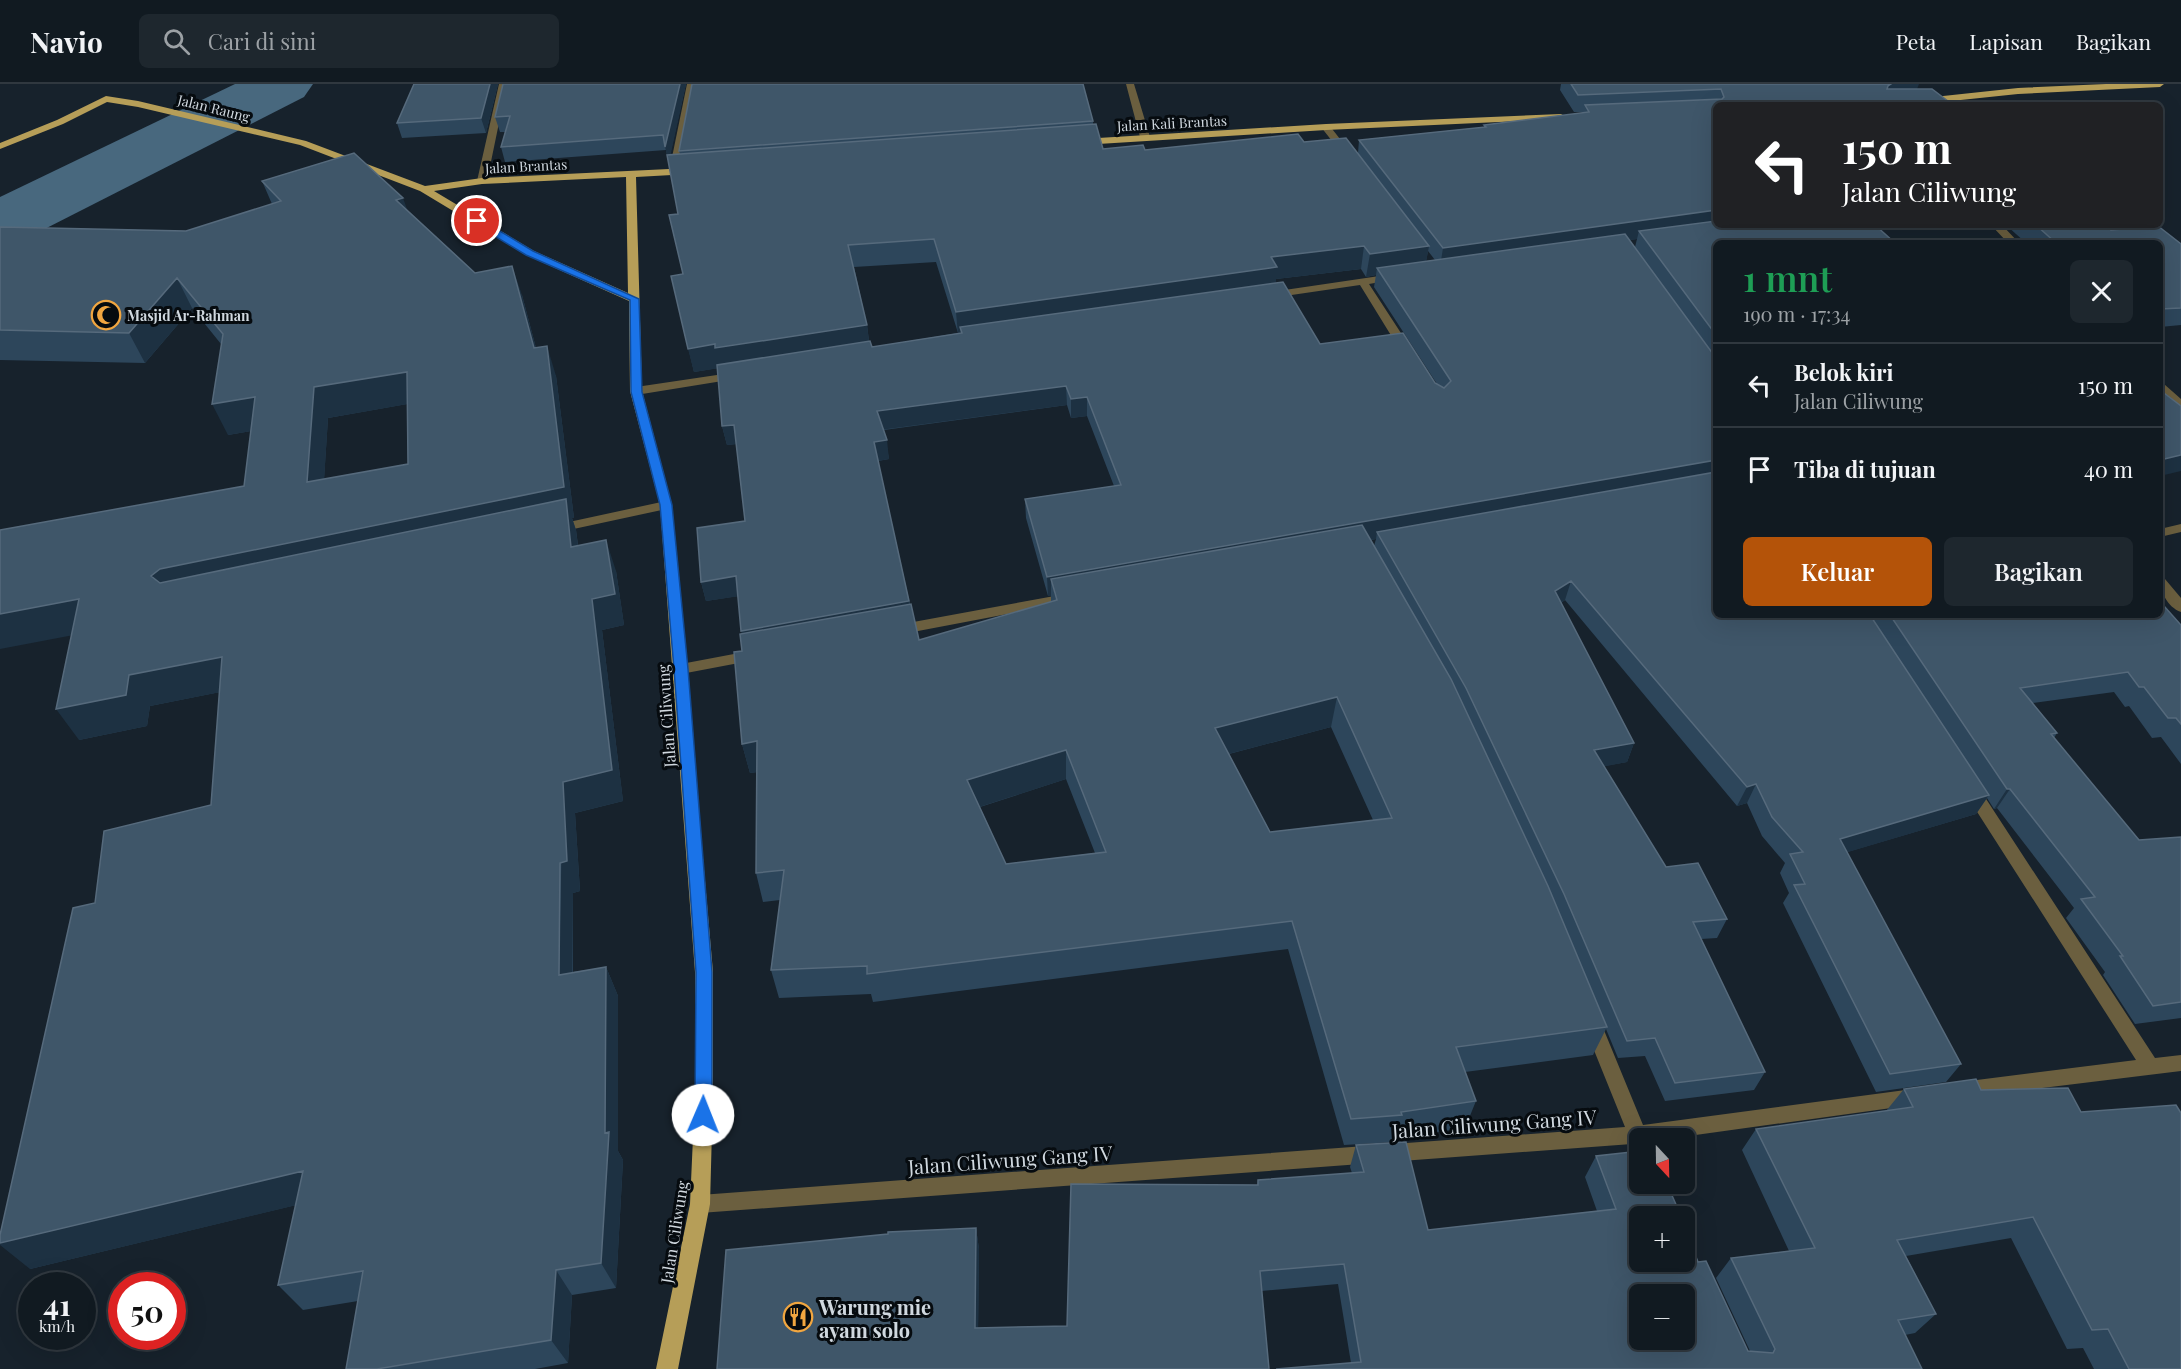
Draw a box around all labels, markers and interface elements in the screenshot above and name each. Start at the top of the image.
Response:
search box [139,14,559,68]
text: Navio [30,23,103,60]
icon: search [160,25,193,58]
text: Cari di sini [208,26,316,56]
text: Peta [1896,27,1936,55]
text: Lapisan [1969,27,2043,55]
text: Bagikan [2076,27,2151,55]
street label: Jalan Raung [175,90,253,126]
street label: Jalan Kali Brantas [1115,111,1228,135]
text: 150 m [1842,119,1952,175]
icon: left [1743,126,1821,204]
street label: Jalan Brantas [483,154,568,178]
text: Jalan Ciliwung [1842,173,2016,209]
pin [451,195,502,246]
icon: arrive [460,204,493,237]
text: 1 mnt [1743,253,1832,301]
button: close [2070,260,2133,323]
mosque icon: Masjid Ar-Rahman [90,299,122,331]
text: 190 m · 17:34 [1743,300,1850,327]
place label: Masjid Ar-Rahman [127,306,250,325]
text: Belok kiri [1794,357,1893,387]
icon: left [1743,369,1776,402]
text: 150 m [2078,370,2133,400]
text: Jalan Ciliwung [1794,387,1923,414]
icon: arrive [1743,453,1776,486]
text: Tiba di tujuan [1794,454,1936,484]
text: 40 m [2084,454,2133,484]
button: Keluar [1743,537,1932,606]
button: Bagikan [1944,537,2133,606]
street label: Jalan Ciliwung [652,663,680,769]
position arrow [671,1083,735,1147]
street label: Jalan Ciliwung Gang IV [1390,1102,1597,1144]
north arrow [1629,1128,1695,1194]
map controls [1629,1128,1695,1350]
street label: Jalan Ciliwung Gang IV [906,1138,1113,1180]
street label: Jalan Ciliwung [655,1179,693,1286]
button: + [1629,1206,1695,1272]
speed limit sign: 50 [108,1272,186,1350]
text: 41 [43,1284,71,1324]
button: − [1629,1284,1695,1350]
place label: Warung mie ayam solo [818,1293,931,1343]
restaurant icon: Warung mie ayam solo [782,1301,814,1333]
text: km/h [39,1316,75,1336]

